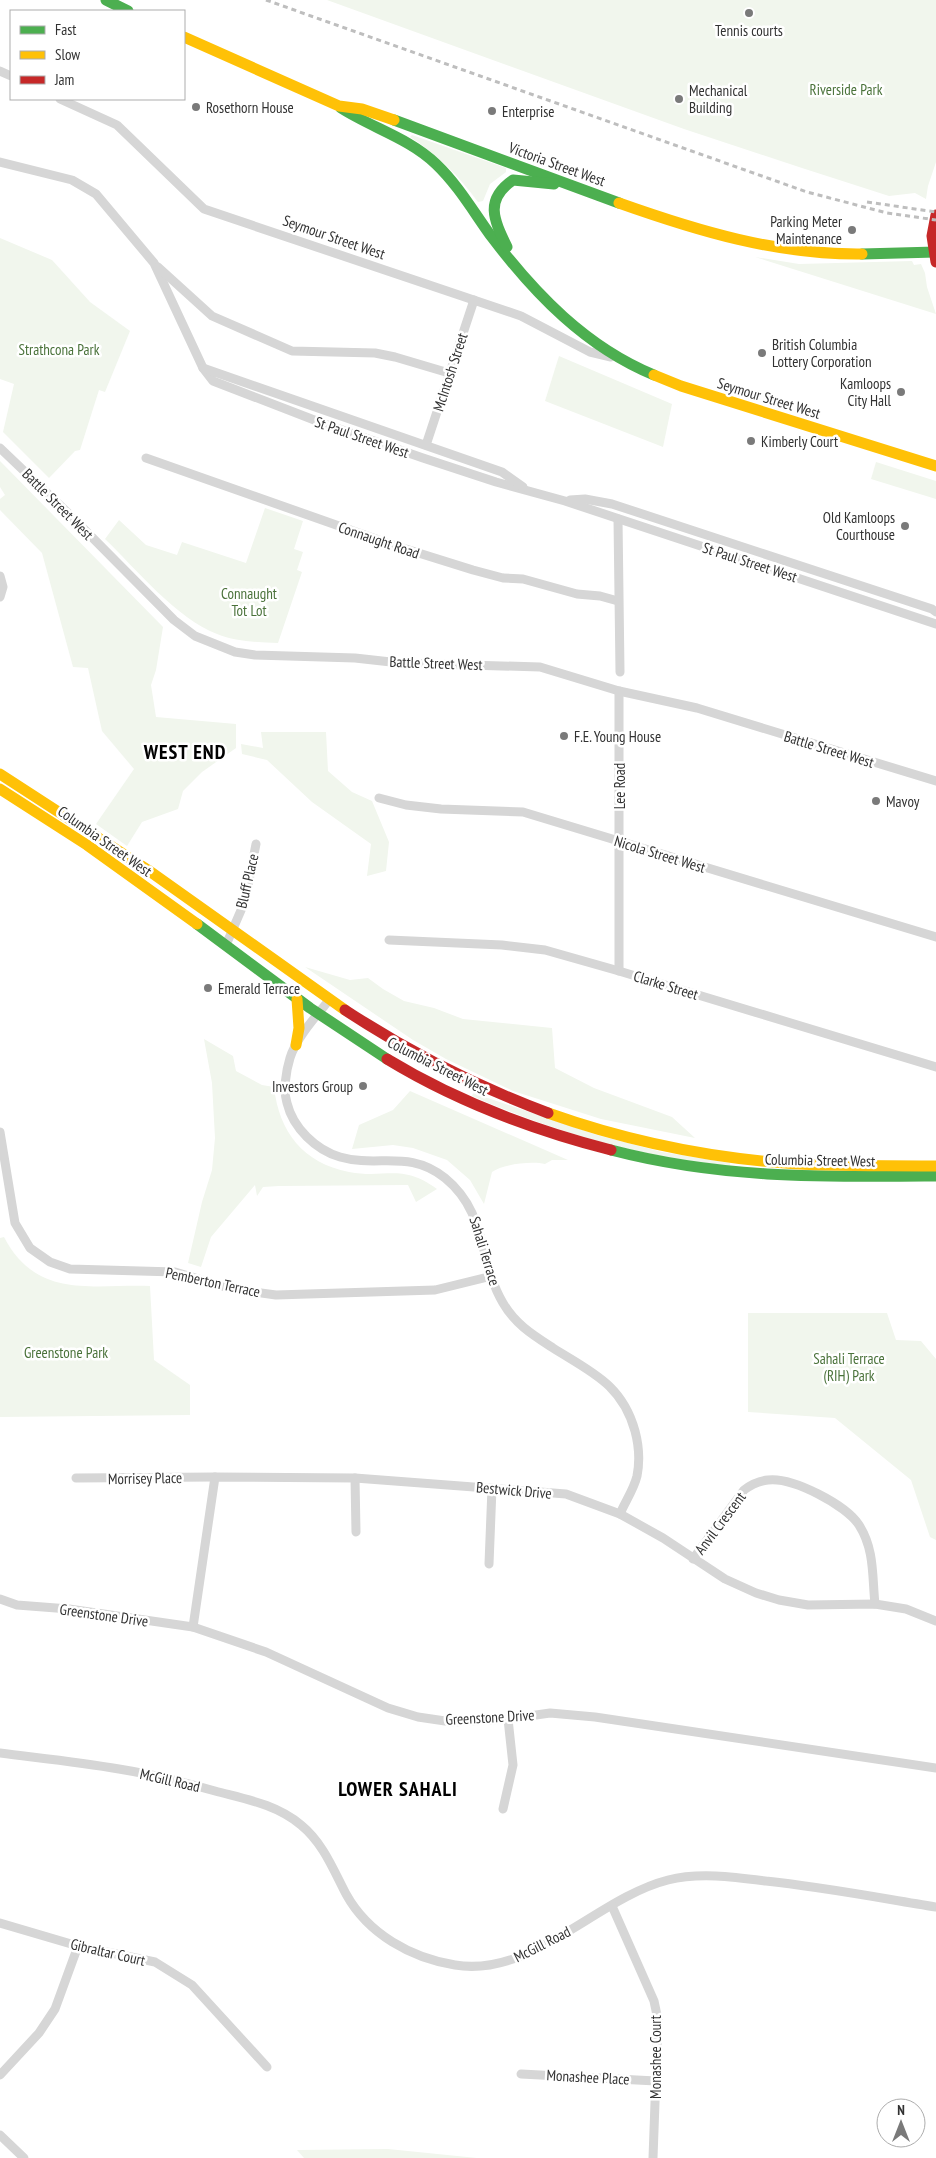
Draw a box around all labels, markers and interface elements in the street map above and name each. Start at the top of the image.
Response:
marker: Tennis courts [743,7,755,19]
legend [10,10,185,100]
text: Fast [55,20,76,39]
place label: Tennis courts [715,21,783,40]
text: Slow [55,45,80,64]
text: Jam [54,70,74,89]
park label: Riverside Park [809,80,883,99]
place label: Mechanical Building [689,81,748,117]
marker: Mechanical Building [673,93,685,105]
place label: Rosethorn House [206,98,294,117]
marker: Rosethorn House [190,101,202,113]
place label: Enterprise [502,102,555,121]
marker: Enterprise [486,105,498,117]
street label: Victoria Street West [505,137,608,190]
street label: Seymour Street West [280,211,388,263]
place label: Parking Meter Maintenance [770,212,843,248]
marker: Parking Meter Maintenance [846,224,858,236]
street label: McIntosh Street [428,330,472,414]
place label: British Columbia Lottery Corporation [772,335,871,371]
park label: Strathcona Park [18,340,100,359]
marker: British Columbia Lottery Corporation [756,347,768,359]
street label: Seymour Street West [715,373,823,423]
place label: Kamloops City Hall [840,374,892,410]
marker: Kamloops City Hall [895,386,907,398]
street label: St Paul Street West [312,412,412,462]
place label: Kimberly Court [761,432,838,451]
marker: Kimberly Court [745,435,757,447]
street label: Battle Street West [18,464,98,544]
place label: Old Kamloops Courthouse [823,508,895,544]
street label: Connaught Road [336,517,422,563]
marker: Old Kamloops Courthouse [899,520,911,532]
street label: St Paul Street West [700,538,800,586]
park label: Connaught Tot Lot [221,584,277,620]
street label: Battle Street West [389,652,483,674]
street label: Battle Street West [782,726,876,772]
place label: F.E. Young House [574,727,661,746]
marker: F.E. Young House [558,730,570,742]
district label: WEST END [143,739,226,765]
street label: Lee Road [610,763,629,809]
place label: Mavoy [886,792,920,811]
marker: Mavoy [870,795,882,807]
street label: Columbia Street West [54,802,156,880]
street label: Nicola Street West [612,831,708,877]
street label: Bluff Place [231,852,263,910]
street label: Clarke Street [631,966,701,1004]
place label: Emerald Terrace [218,979,300,998]
marker: Emerald Terrace [202,982,214,994]
street label: Columbia Street West [384,1032,492,1100]
place label: Investors Group [272,1077,353,1096]
marker: Investors Group [357,1080,369,1092]
street label: Columbia Street West [765,1150,875,1170]
street label: Sahali Terrace [465,1214,505,1288]
street label: Pemberton Terrace [164,1263,262,1301]
park label: Greenstone Park [24,1343,108,1362]
park label: Sahali Terrace (RIH) Park [813,1349,885,1385]
street label: Morrisey Place [108,1468,182,1488]
street label: Bestwick Drive [475,1477,553,1503]
street label: Anvil Crescent [690,1488,750,1558]
street label: Greenstone Drive [59,1599,149,1631]
street label: Greenstone Drive [445,1705,535,1729]
street label: McGill Road [138,1764,202,1796]
district label: LOWER SAHALI [338,1776,458,1802]
street label: McGill Road [510,1922,574,1966]
street label: Gibraltar Court [69,1934,147,1970]
street label: Monashee Court [646,2015,665,2099]
street label: Monashee Place [546,2065,630,2089]
north arrow [876,2098,926,2148]
text: N [897,2101,905,2119]

